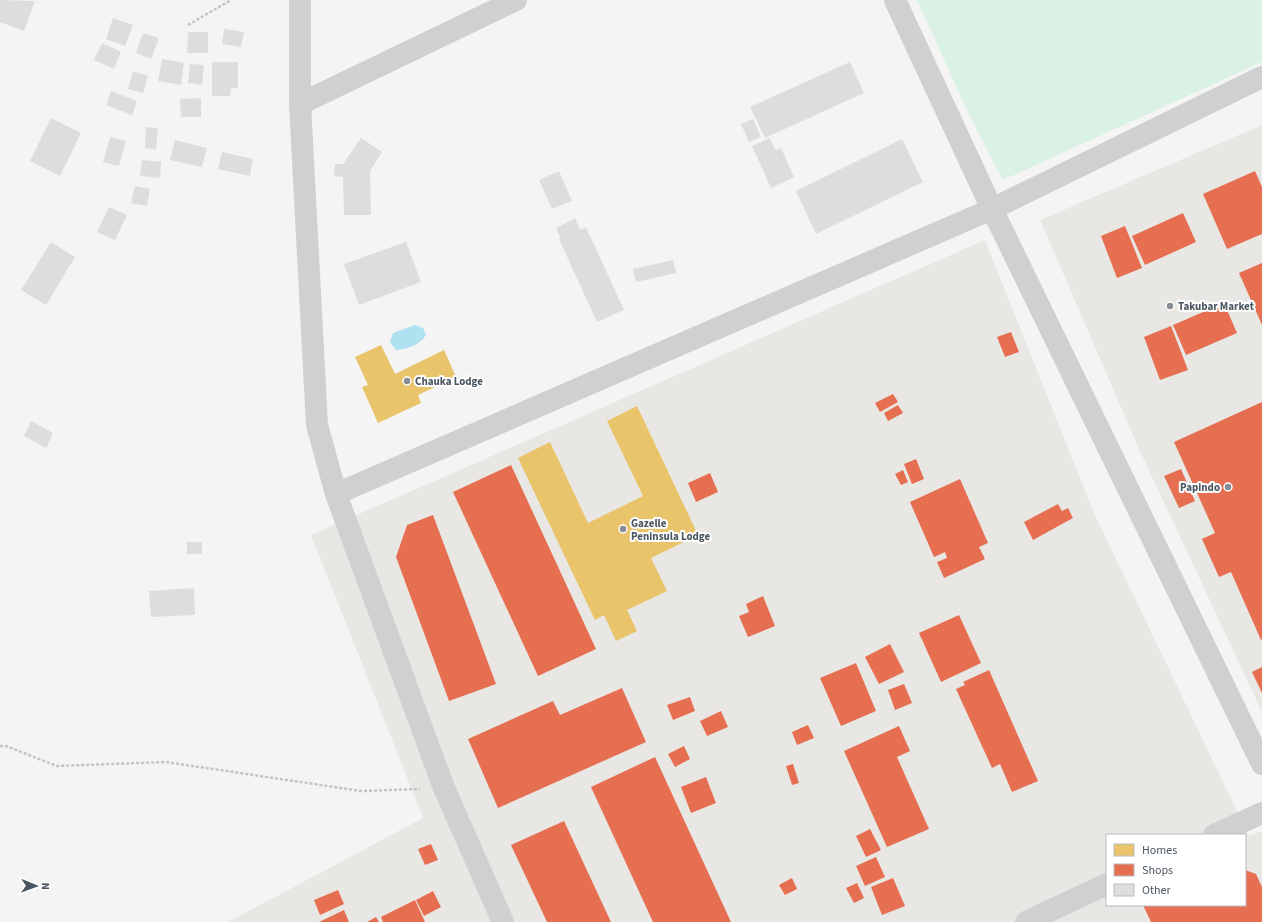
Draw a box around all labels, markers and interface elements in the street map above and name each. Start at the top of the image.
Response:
place label: Takubar Market [1178,299,1255,314]
marker: Takubar Market [1165,301,1175,311]
place label: Chauka Lodge [415,374,483,389]
marker: Chauka Lodge [402,376,412,386]
place label: Papindo [1180,480,1220,495]
marker: Papindo [1223,482,1233,492]
place label: Gazelle Peninsula Lodge [631,516,711,544]
marker: Gazelle Peninsula Lodge [618,524,628,534]
legend [1106,834,1246,906]
text: Homes [1142,842,1177,859]
text: Shops [1142,862,1173,879]
north arrow [16,866,56,906]
text: N [38,882,53,890]
text: Other [1142,882,1172,899]

